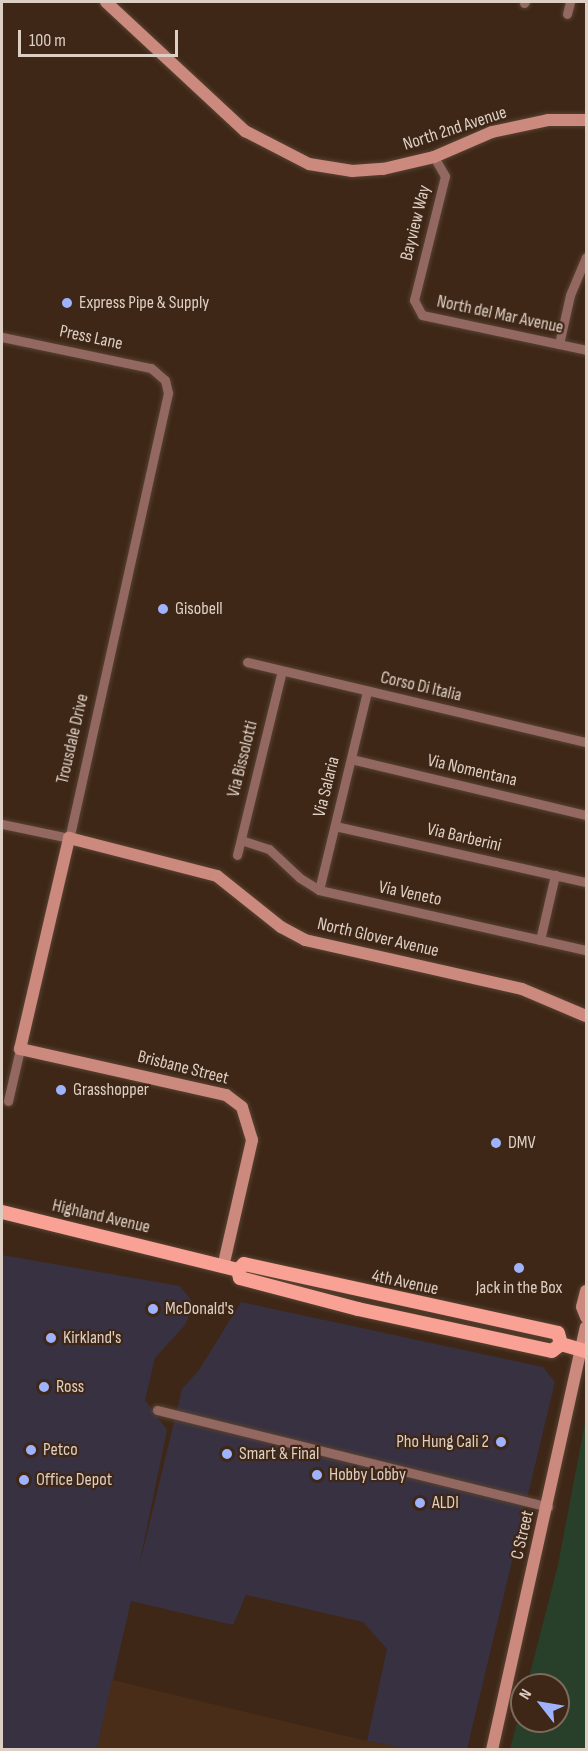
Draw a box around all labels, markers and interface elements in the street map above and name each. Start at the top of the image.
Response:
scale bar [21,18,182,56]
text: 100 m [29,30,66,51]
street label: North 2nd Avenue [401,102,509,156]
street label: Bayview Way [396,183,436,263]
street label: North del Mar Avenue [435,291,565,339]
place label: Express Pipe & Supply [79,292,209,314]
marker: Express Pipe & Supply [60,296,74,310]
street label: Press Lane [58,321,124,355]
place label: Gisobell [175,598,223,620]
marker: Gisobell [156,602,170,616]
street label: Corso Di Italia [378,667,464,707]
street label: Trousdale Drive [52,692,94,786]
street label: Via Bissolotti [223,719,263,799]
street label: Via Nomentana [425,750,519,792]
street label: Via Salaria [309,755,345,819]
street label: Via Barberini [425,819,503,857]
street label: Via Veneto [377,877,443,911]
street label: North Glover Avenue [315,914,441,962]
street label: Brisbane Street [135,1046,231,1090]
place label: Grasshopper [73,1079,149,1101]
marker: Grasshopper [54,1083,68,1097]
place label: DMV [508,1132,536,1154]
marker: DMV [489,1136,503,1150]
street label: Highland Avenue [50,1195,152,1239]
marker: Jack in the Box [512,1261,526,1275]
street label: 4th Avenue [370,1265,440,1301]
place label: Jack in the Box [476,1277,562,1299]
place label: McDonald's [165,1298,234,1320]
marker: McDonald's [146,1302,160,1316]
place label: Kirkland's [63,1327,121,1349]
marker: Kirkland's [44,1331,58,1345]
place label: Ross [56,1376,84,1398]
marker: Ross [37,1380,51,1394]
place label: Pho Hung Cali 2 [396,1431,489,1453]
marker: Pho Hung Cali 2 [494,1435,508,1449]
place label: Petco [43,1439,78,1461]
marker: Petco [24,1443,38,1457]
place label: Smart & Final [239,1443,319,1465]
marker: Smart & Final [220,1447,234,1461]
place label: Hobby Lobby [329,1464,406,1486]
marker: Hobby Lobby [310,1468,324,1482]
place label: Office Depot [36,1469,112,1491]
marker: Office Depot [17,1473,31,1487]
place label: ALDI [432,1492,459,1514]
marker: ALDI [413,1496,427,1510]
street label: C Street [507,1508,539,1562]
north arrow [510,1673,570,1733]
text: N [516,1686,536,1703]

